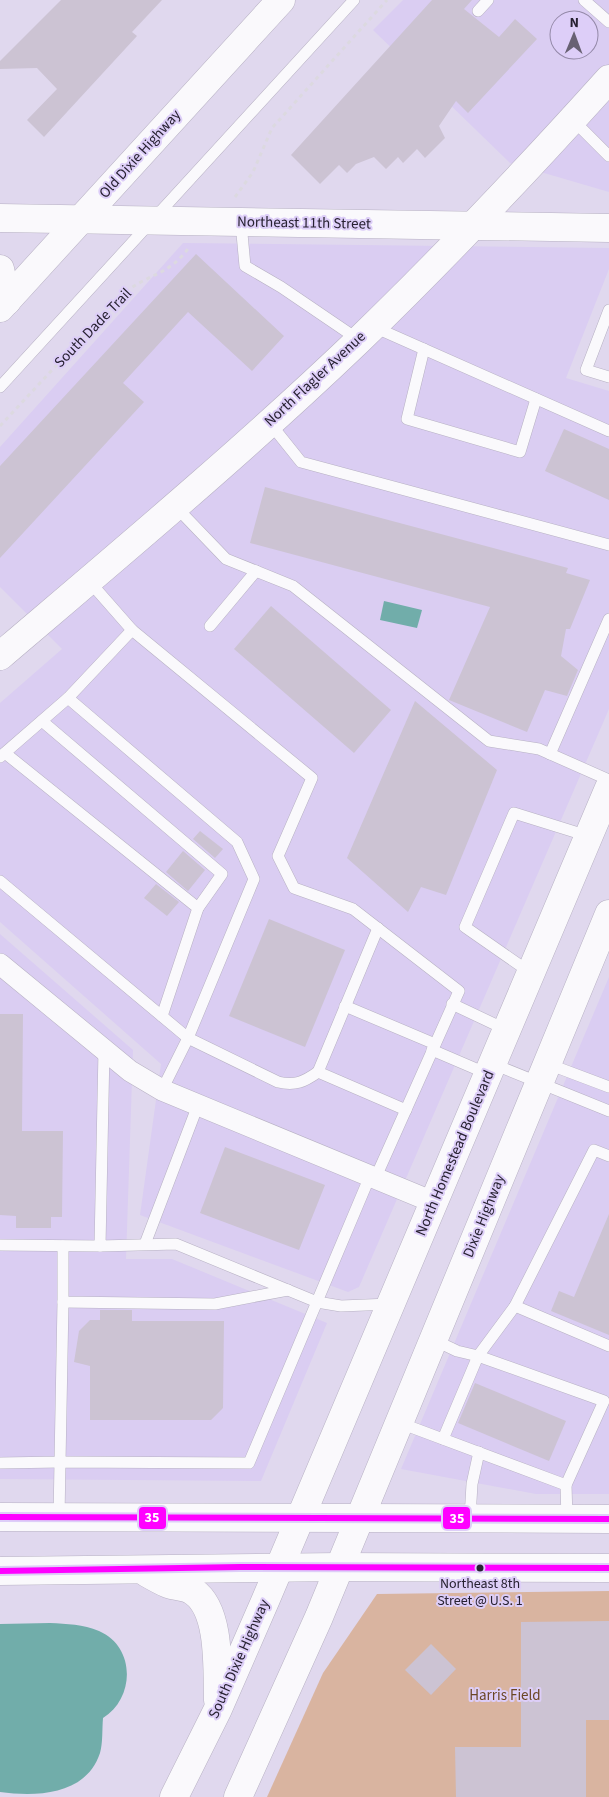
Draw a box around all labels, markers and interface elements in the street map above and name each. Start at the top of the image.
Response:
north arrow [549,10,599,60]
text: N [569,13,579,33]
street label: Old Dixie Highway [94,105,186,203]
street label: Northeast 11th Street [237,211,371,235]
street label: South Dade Trail [50,283,137,372]
street label: North Flagler Avenue [260,327,370,431]
street label: North Homestead Boulevard [411,1067,499,1239]
street label: Dixie Highway [458,1171,510,1261]
line badge: 35 [138,1506,167,1530]
line badge: 35 [442,1506,471,1530]
text: 35 [145,1508,159,1528]
text: 35 [450,1509,464,1529]
marker: Northeast 8th Street @ U.S. 1 [475,1563,485,1573]
place label: Northeast 8th Street @ U.S. 1 [437,1574,523,1611]
street label: South Dixie Highway [203,1596,275,1722]
park label: Harris Field [469,1685,541,1706]

